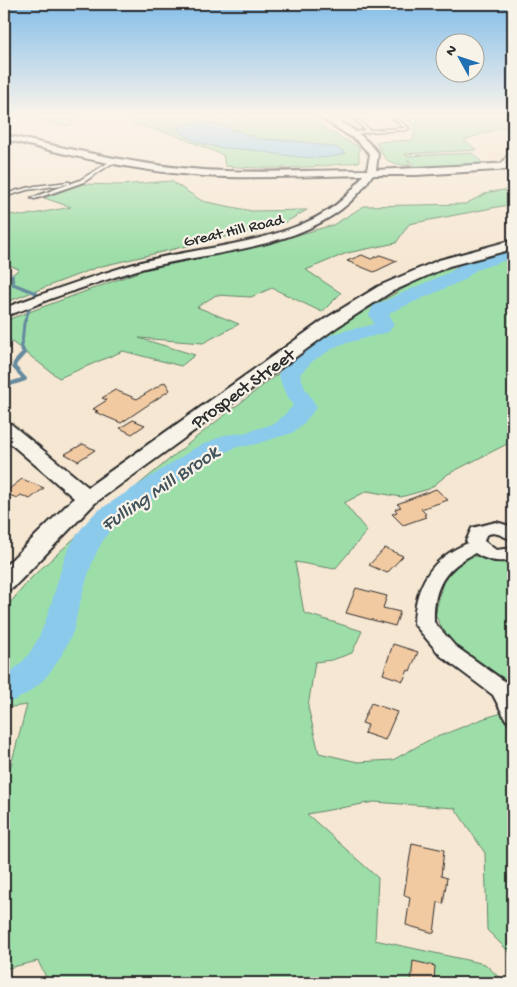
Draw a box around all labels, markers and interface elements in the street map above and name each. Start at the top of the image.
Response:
north arrow [434,32,484,82]
text: N [443,42,461,60]
street label: Great Hill Road [182,211,287,253]
street label: Prospect Street [187,343,302,436]
water label: Fulling Mill Brook [98,441,226,538]

